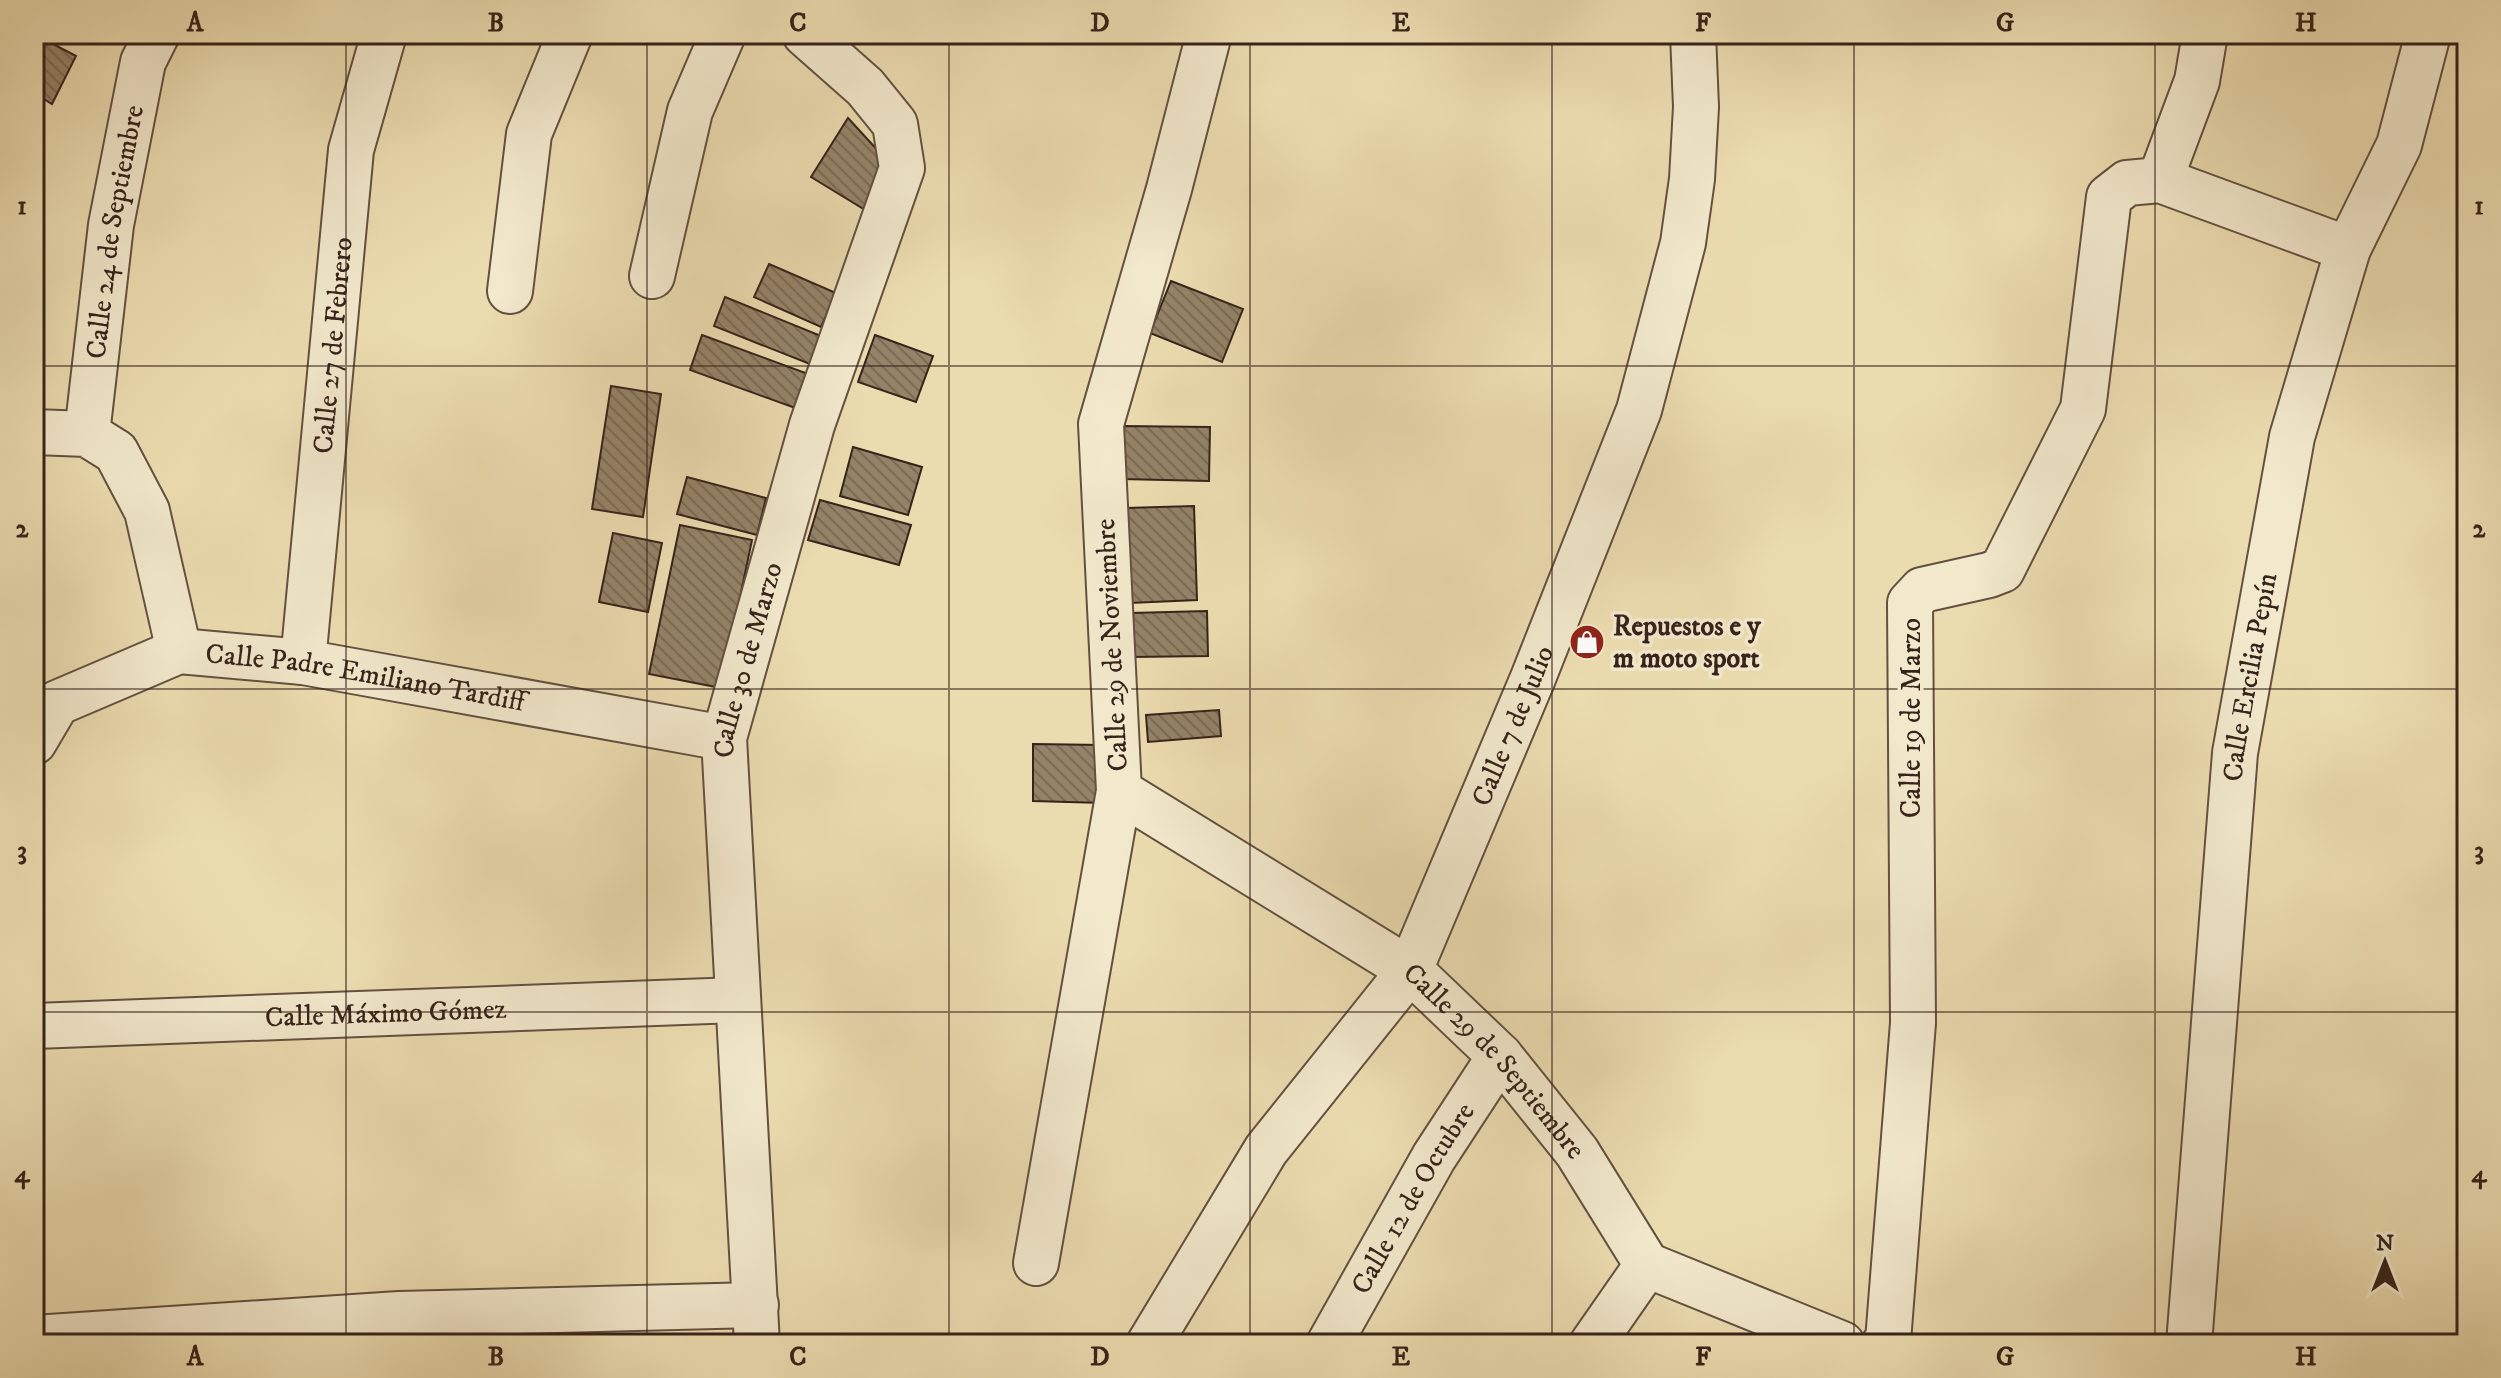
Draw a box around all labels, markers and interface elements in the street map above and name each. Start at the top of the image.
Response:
text: A [186,7,205,40]
text: B [488,7,504,40]
text: C [789,7,807,40]
text: D [1090,7,1110,40]
text: E [1392,7,1410,40]
text: F [1695,7,1712,40]
text: G [1996,7,2014,40]
text: H [2295,7,2317,40]
street label: Calle 24 de Septiembre [78,102,152,361]
text: 1 [17,190,27,223]
text: 1 [2474,190,2484,223]
street label: Calle 27 de Febrero [305,235,360,455]
text: 2 [16,513,30,546]
text: 2 [2473,513,2487,546]
street label: Calle 29 de Noviembre [1088,518,1136,772]
street label: Calle 30 de Marzo [707,558,790,759]
street label: Calle Ercilia Pepín [2215,570,2285,783]
place label: Repuestos e y m moto sport [1613,609,1761,676]
street label: Calle 19 de Marzo [1894,618,1929,818]
shop icon: Repuestos e y m moto sport [1568,623,1606,661]
street label: Calle Padre Emiliano Tardiff [204,636,532,720]
street label: Calle 7 de Julio [1464,640,1562,811]
text: 3 [17,835,27,868]
text: 3 [2474,835,2484,868]
street label: Calle 29 de Septiembre [1396,955,1593,1166]
street label: Calle Máximo Gómez [264,991,507,1035]
street label: Calle 12 de Octubre [1343,1096,1482,1300]
text: 4 [15,1158,31,1191]
text: 4 [2472,1158,2488,1191]
north arrow [2345,1222,2425,1302]
text: N [2376,1230,2394,1257]
text: A [186,1341,205,1374]
text: B [488,1341,504,1374]
text: C [789,1341,807,1374]
text: D [1090,1341,1110,1374]
text: E [1392,1341,1410,1374]
text: F [1695,1341,1712,1374]
text: G [1996,1341,2014,1374]
text: H [2295,1341,2317,1374]

